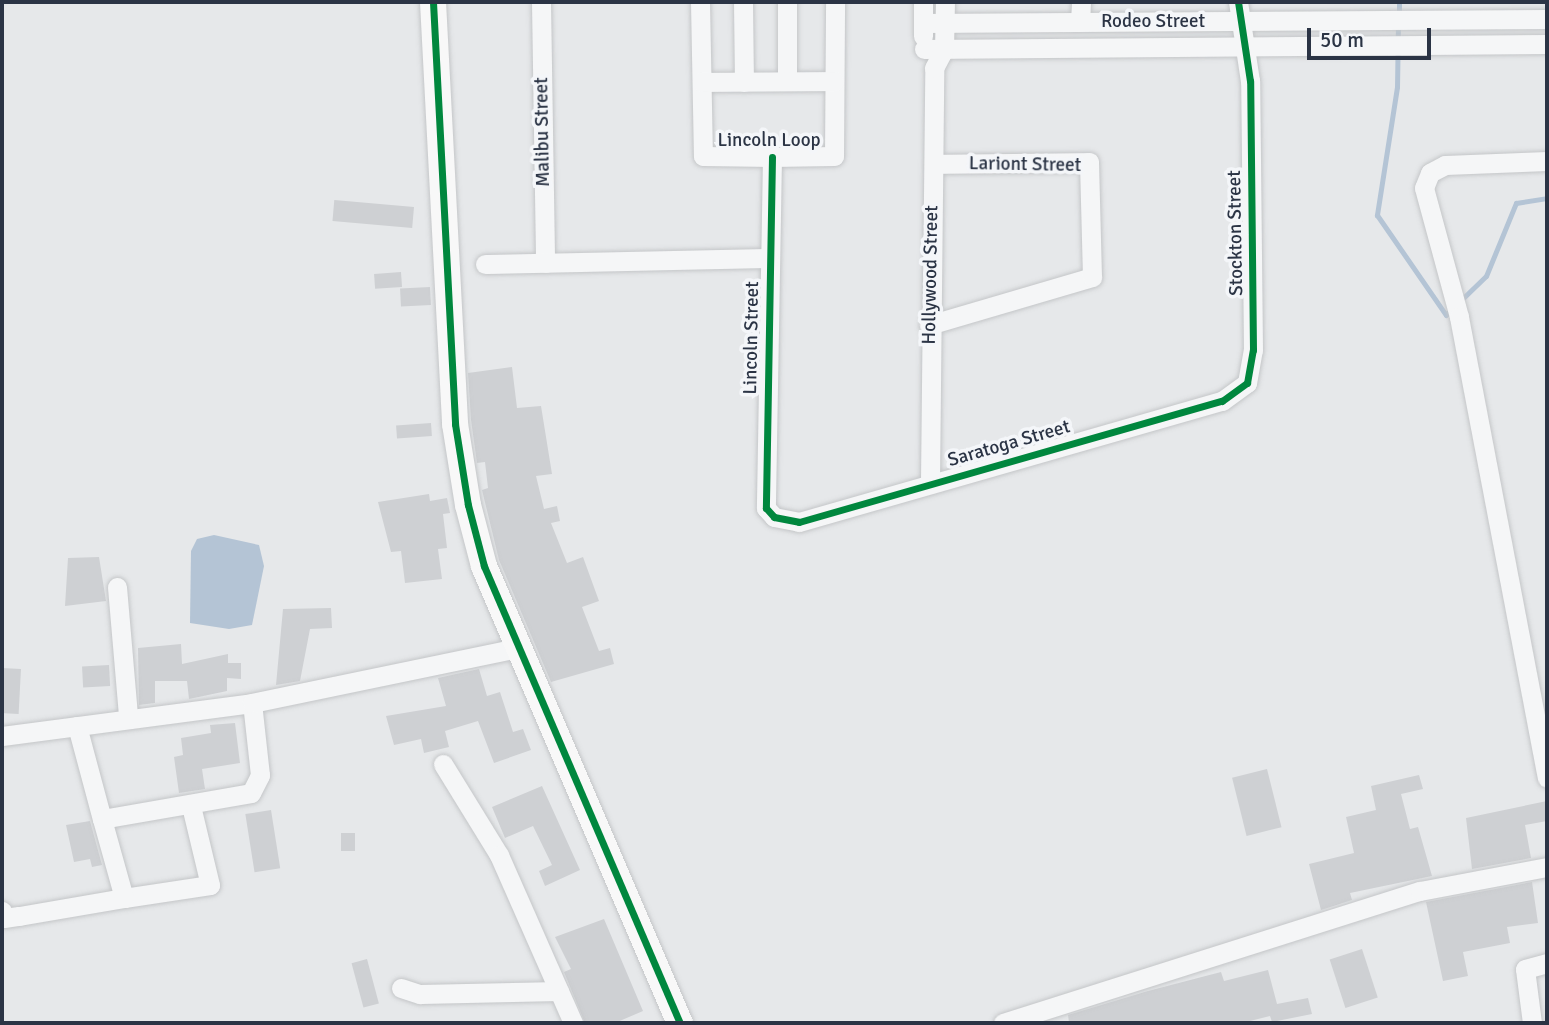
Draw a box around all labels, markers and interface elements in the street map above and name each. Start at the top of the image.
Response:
street label: Rodeo Street [1101,11,1205,33]
scale bar [1311,14,1435,58]
text: 50 m [1320,27,1364,53]
street label: Malibu Street [531,77,555,187]
street label: Lincoln Loop [717,130,821,152]
street label: Lariont Street [969,153,1081,177]
street label: Stockton Street [1224,170,1248,296]
street label: Hollywood Street [918,205,944,345]
street label: Lincoln Street [740,281,764,395]
street label: Saratoga Street [945,416,1073,472]

